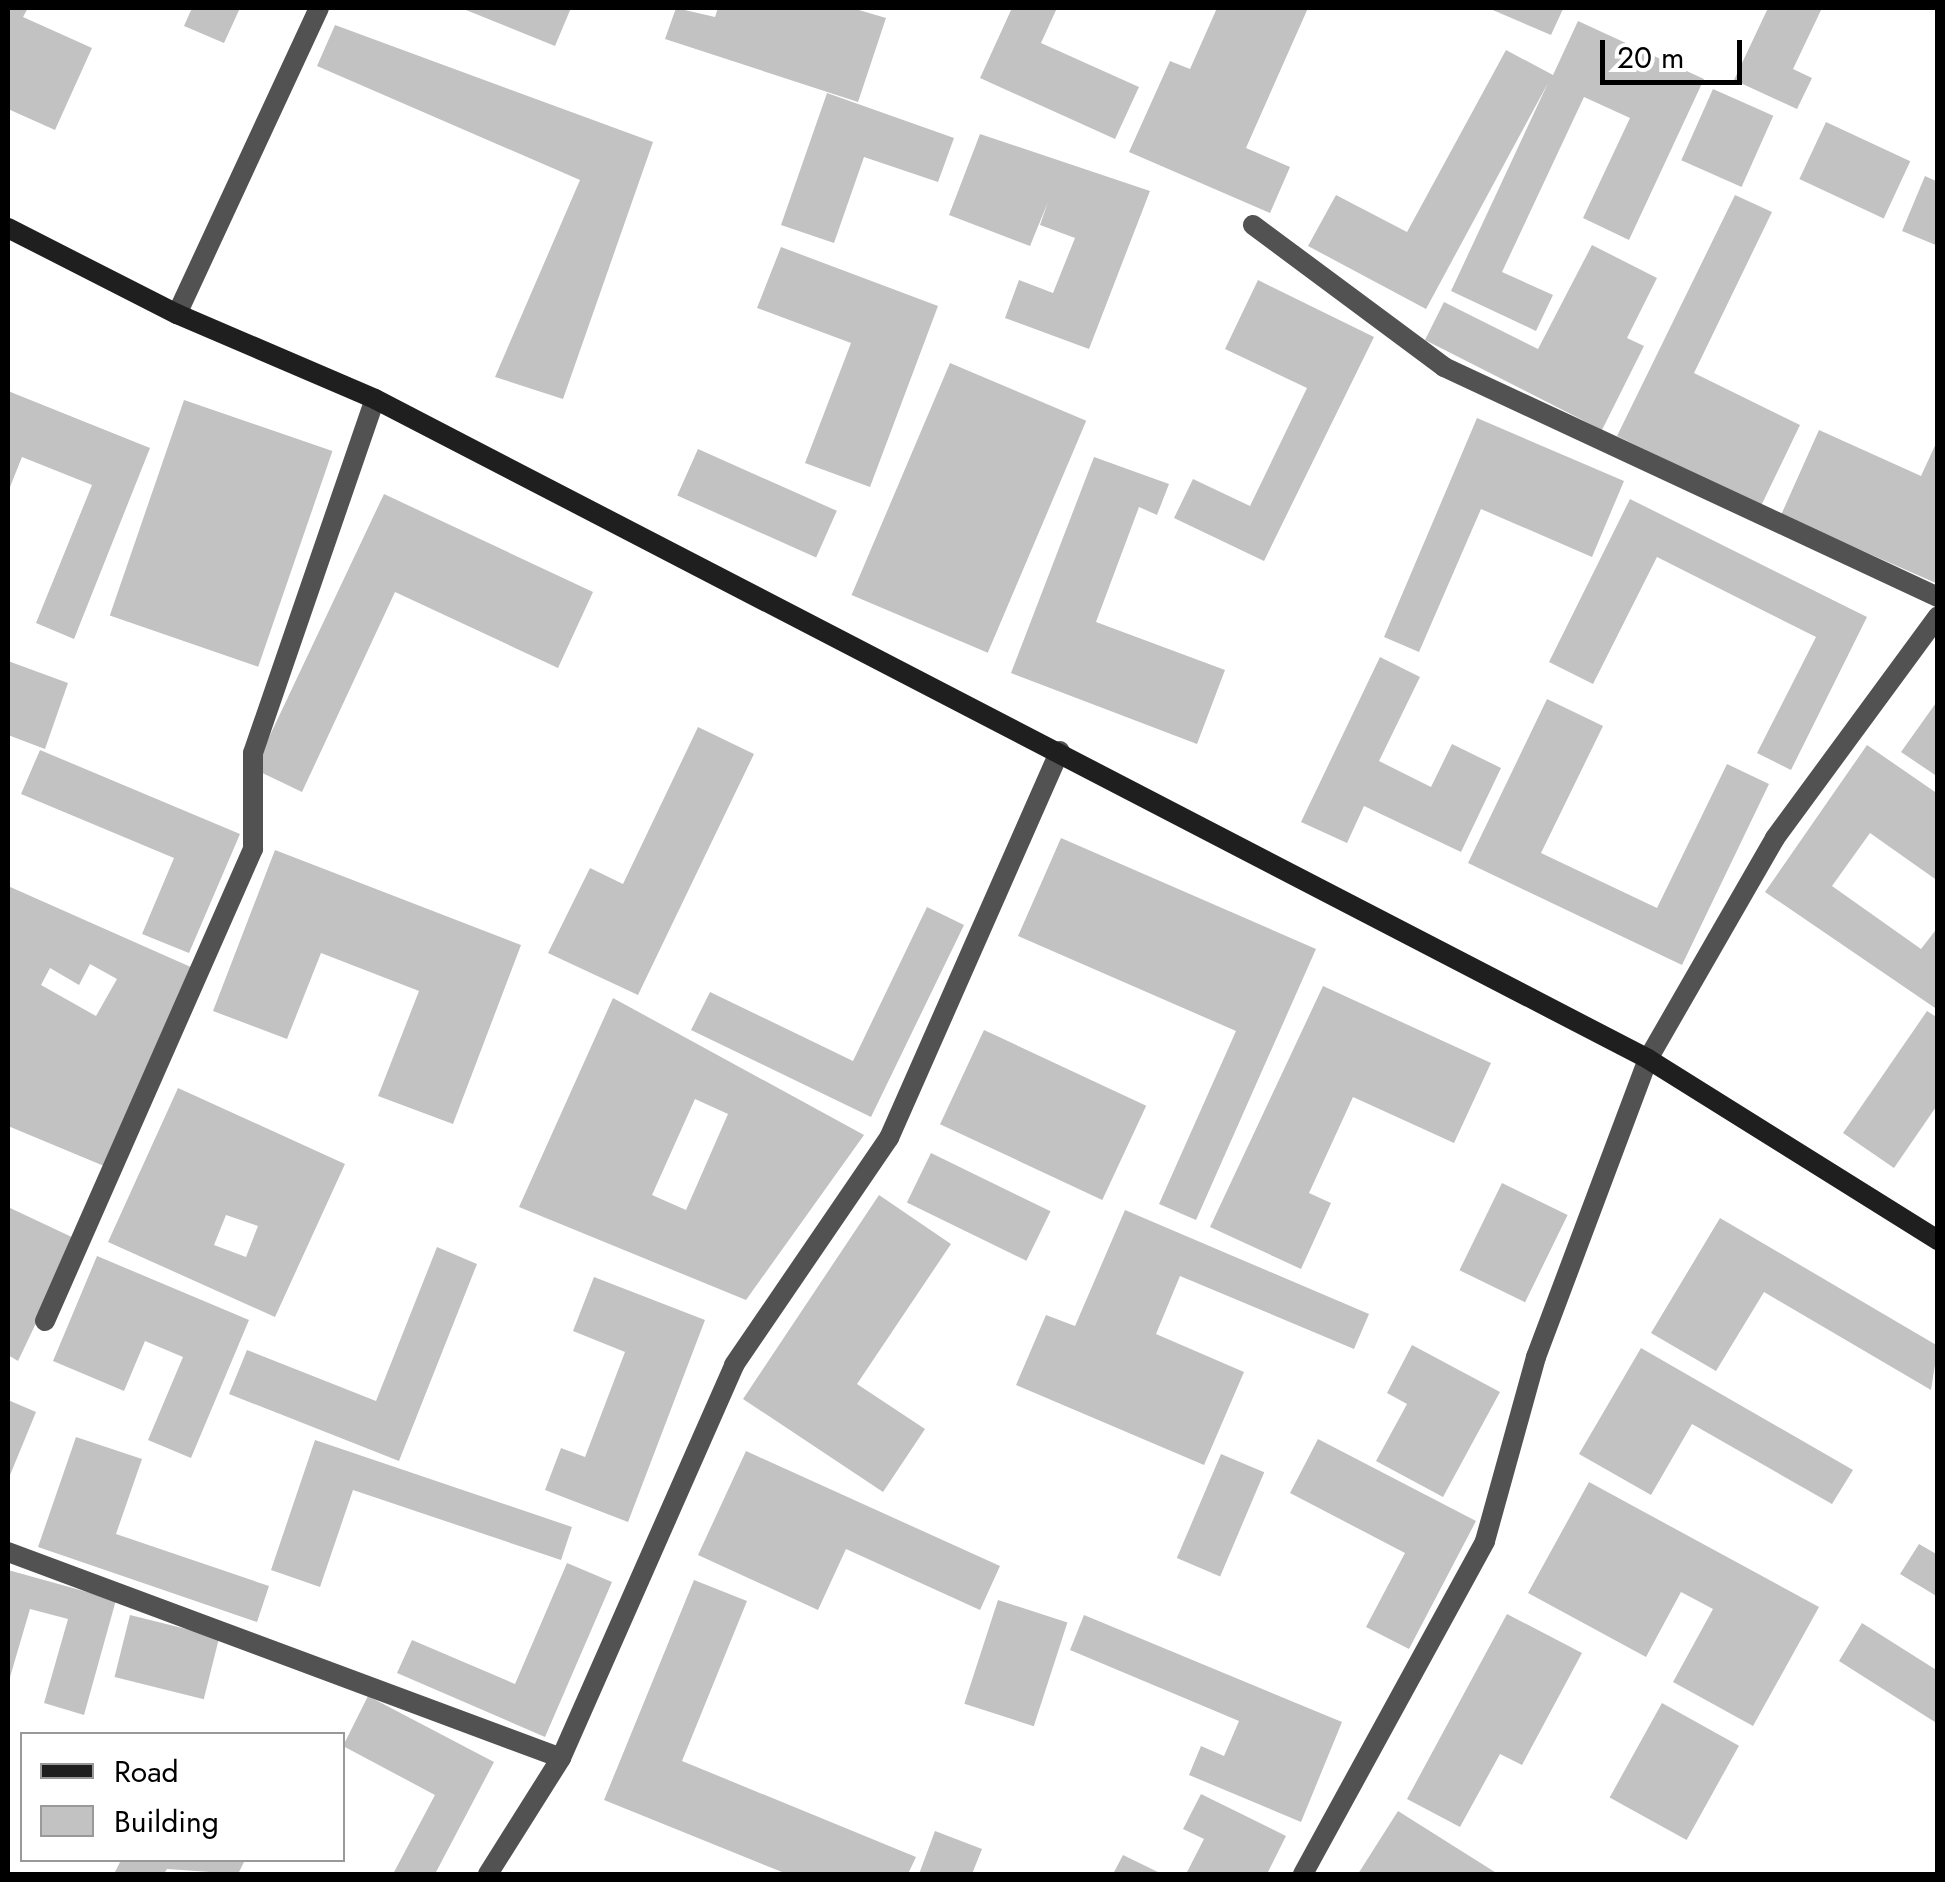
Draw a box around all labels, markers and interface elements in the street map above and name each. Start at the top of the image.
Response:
scale bar [1605,20,1748,82]
text: 20 m [1617,36,1684,79]
legend [20,1732,345,1862]
text: Road [114,1750,179,1793]
text: Building [114,1800,219,1843]

